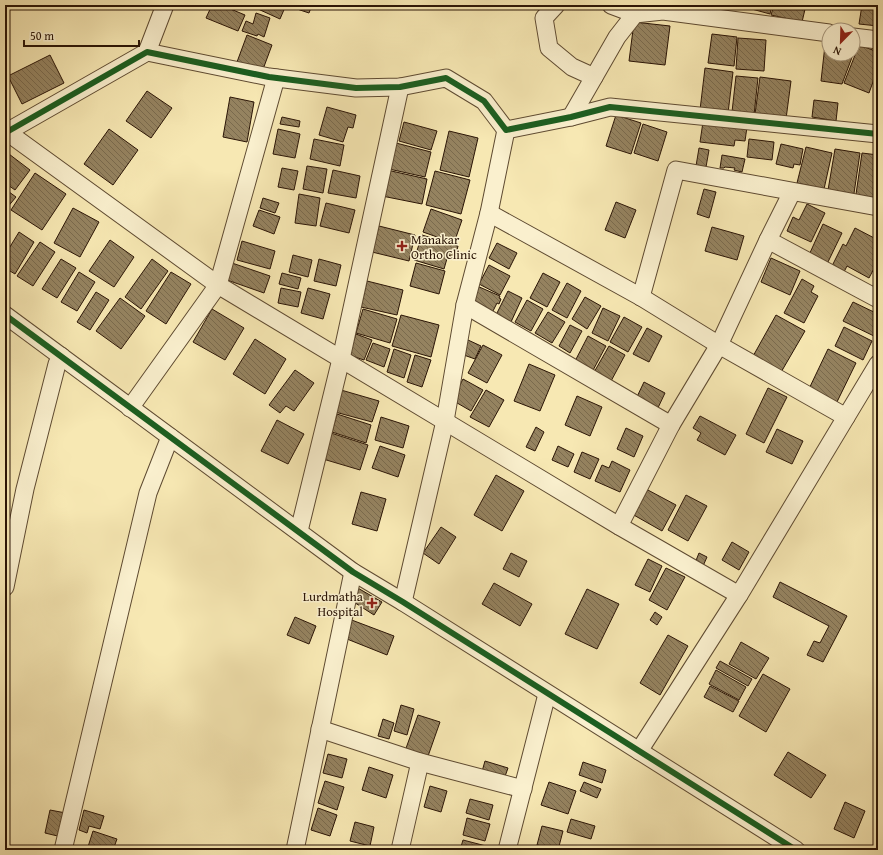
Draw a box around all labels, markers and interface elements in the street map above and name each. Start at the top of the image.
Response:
scale bar [24,22,139,48]
north arrow [821,22,861,62]
text: 50 m [30,27,54,44]
text: N [830,42,844,60]
place label: Manakar Ortho Clinic [411,230,477,264]
marker: Manakar Ortho Clinic [396,240,408,252]
place label: Lurdmatha Hospital [303,587,364,621]
marker: Lurdmatha Hospital [366,597,378,609]

